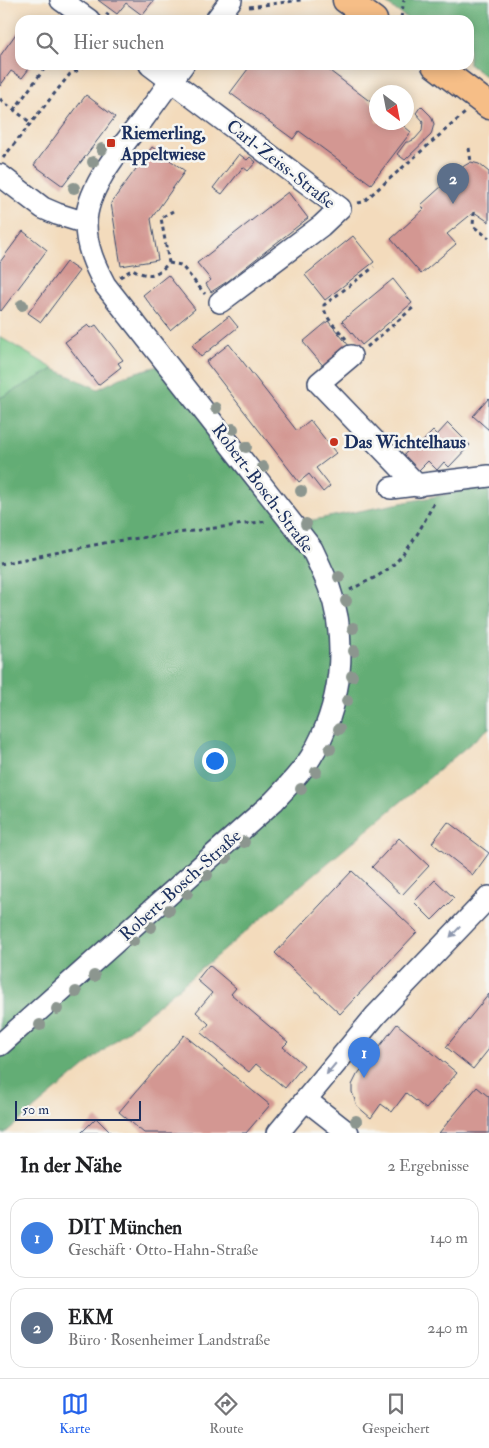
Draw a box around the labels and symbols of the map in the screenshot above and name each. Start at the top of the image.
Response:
north arrow [369,85,414,130]
street label: Carl-Zeiss-Straße [221,115,340,214]
place label: Riemerling, Appeltwiese [120,122,206,166]
marker: Riemerling, Appeltwiese [105,137,117,149]
pin: 2 [437,163,469,204]
street label: Robert-Bosch-Straße [206,419,319,558]
place label: Das Wichtelhaus [344,431,466,454]
marker: Das Wichtelhaus [328,436,340,448]
your location [202,748,228,774]
street label: Robert-Bosch-Straße [115,824,246,946]
one-way arrow [449,926,461,938]
pin: 1 [348,1037,380,1078]
one-way arrow [326,1062,337,1075]
scale bar [15,1098,141,1121]

